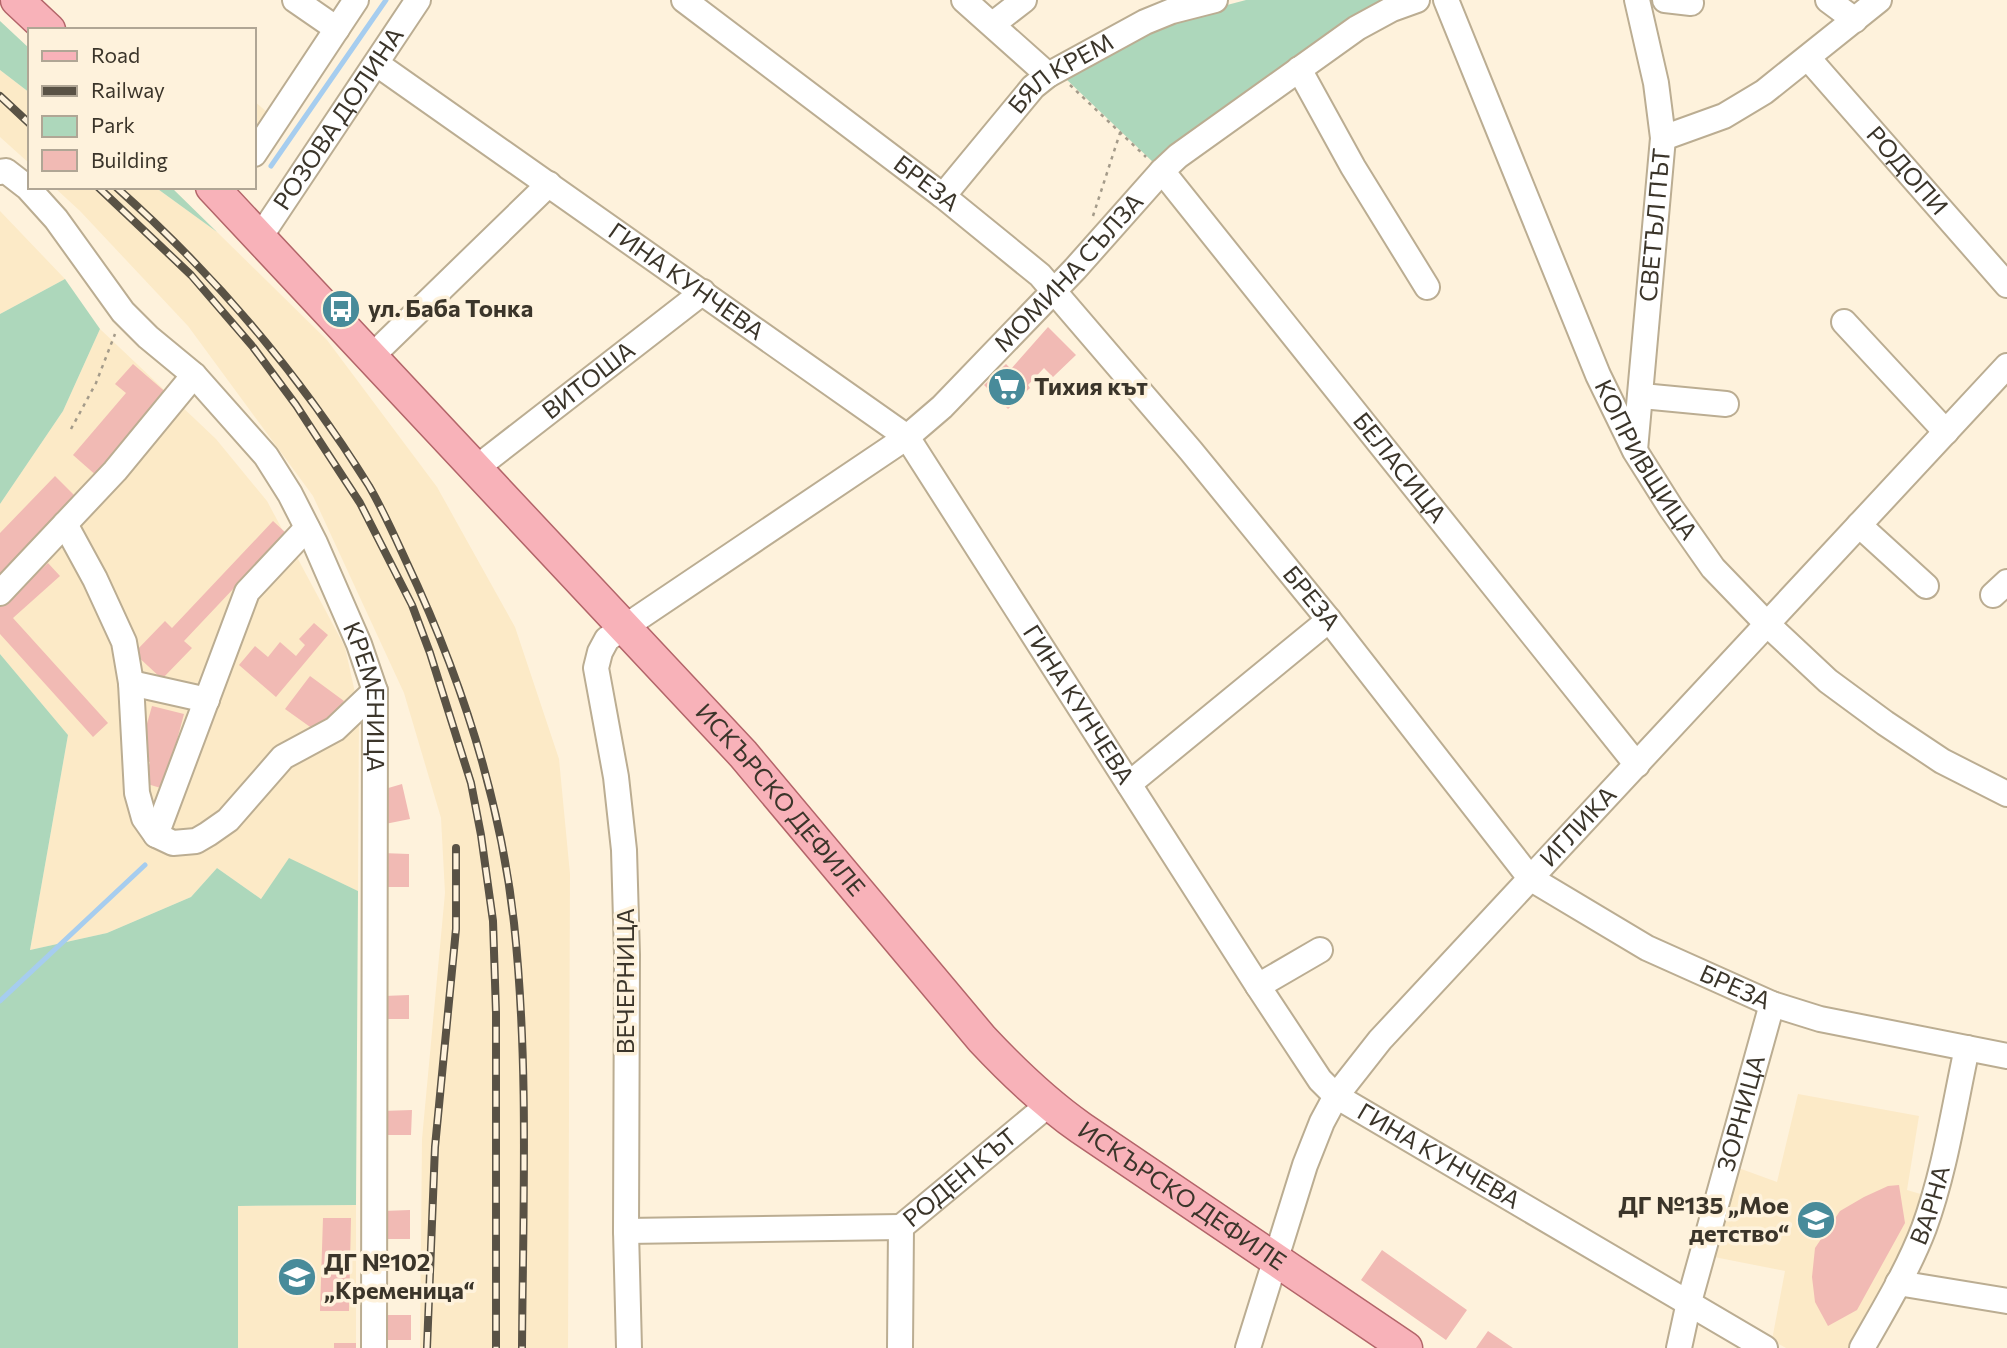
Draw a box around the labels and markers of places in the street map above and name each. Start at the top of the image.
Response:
bus stop icon: ул. Баба Тонка [320,288,362,330]
place label: ул. Баба Тонка [368,293,533,322]
supermarket icon: Тихия кът [986,366,1028,408]
place label: Тихия кът [1034,371,1148,400]
place label: ДГ №135 „Мое детство“ [1618,1190,1789,1247]
school or university icon: ДГ №135 „Мое детство“ [1795,1199,1837,1241]
place label: ДГ №102 „Кременица“ [324,1247,475,1304]
school or university icon: ДГ №102 „Кременица“ [276,1256,318,1298]

